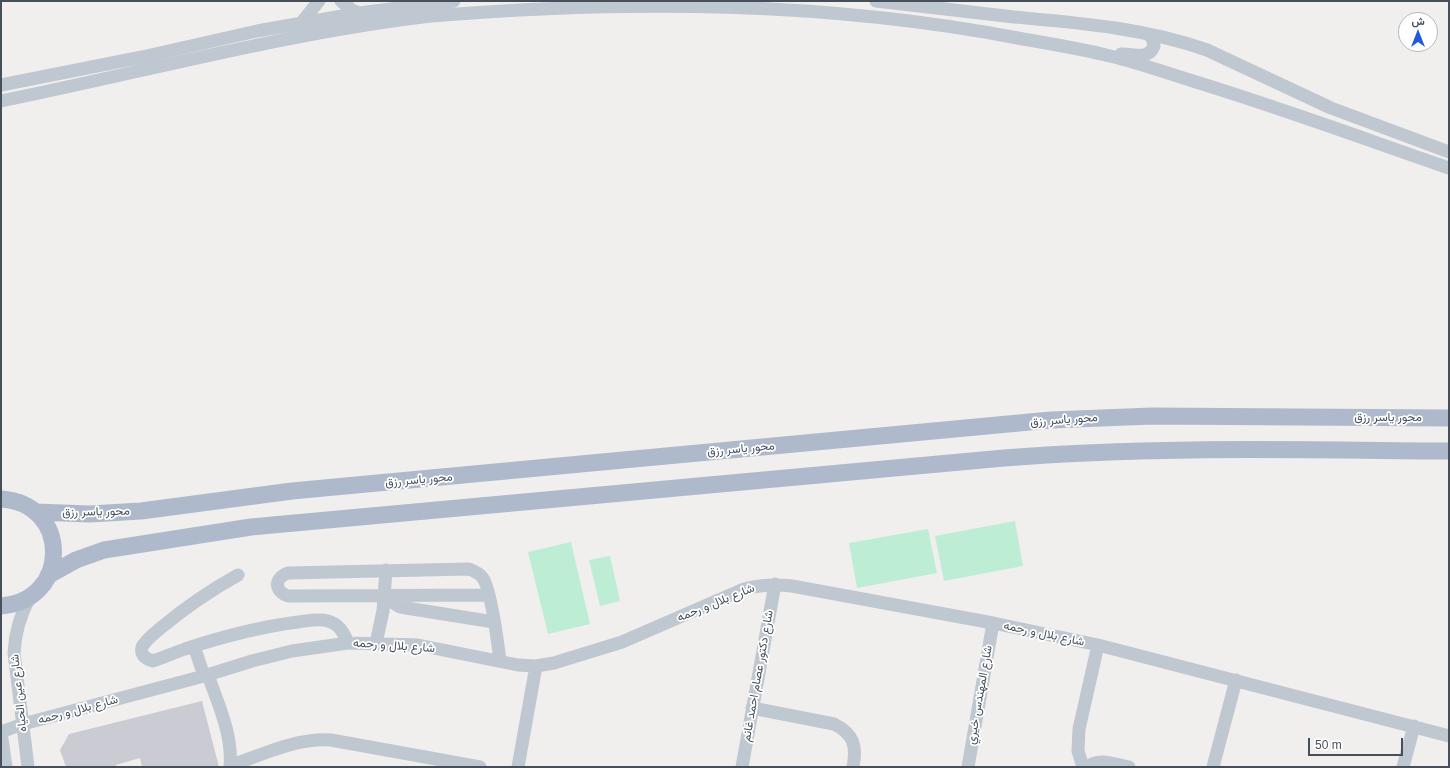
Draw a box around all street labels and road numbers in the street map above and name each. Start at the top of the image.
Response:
street label: محور ياسر رزق [1030,410,1098,430]
street label: محور ياسر رزق [1354,411,1422,425]
street label: محور ياسر رزق [707,439,775,459]
street label: محور ياسر رزق [385,470,453,490]
street label: محور ياسر رزق [62,504,130,520]
street label: شارع بلال و رحمه [675,581,757,625]
street label: شارع دكتور عصام احمد غانم [739,609,777,743]
street label: شارع بلال و رحمه [1002,618,1086,650]
street label: شارع بلال و رحمه [352,636,436,656]
street label: شارع المهندس خيري [964,644,996,746]
street label: شارع عين الحياه [8,653,30,733]
street label: شارع بلال و رحمه [36,692,120,728]

